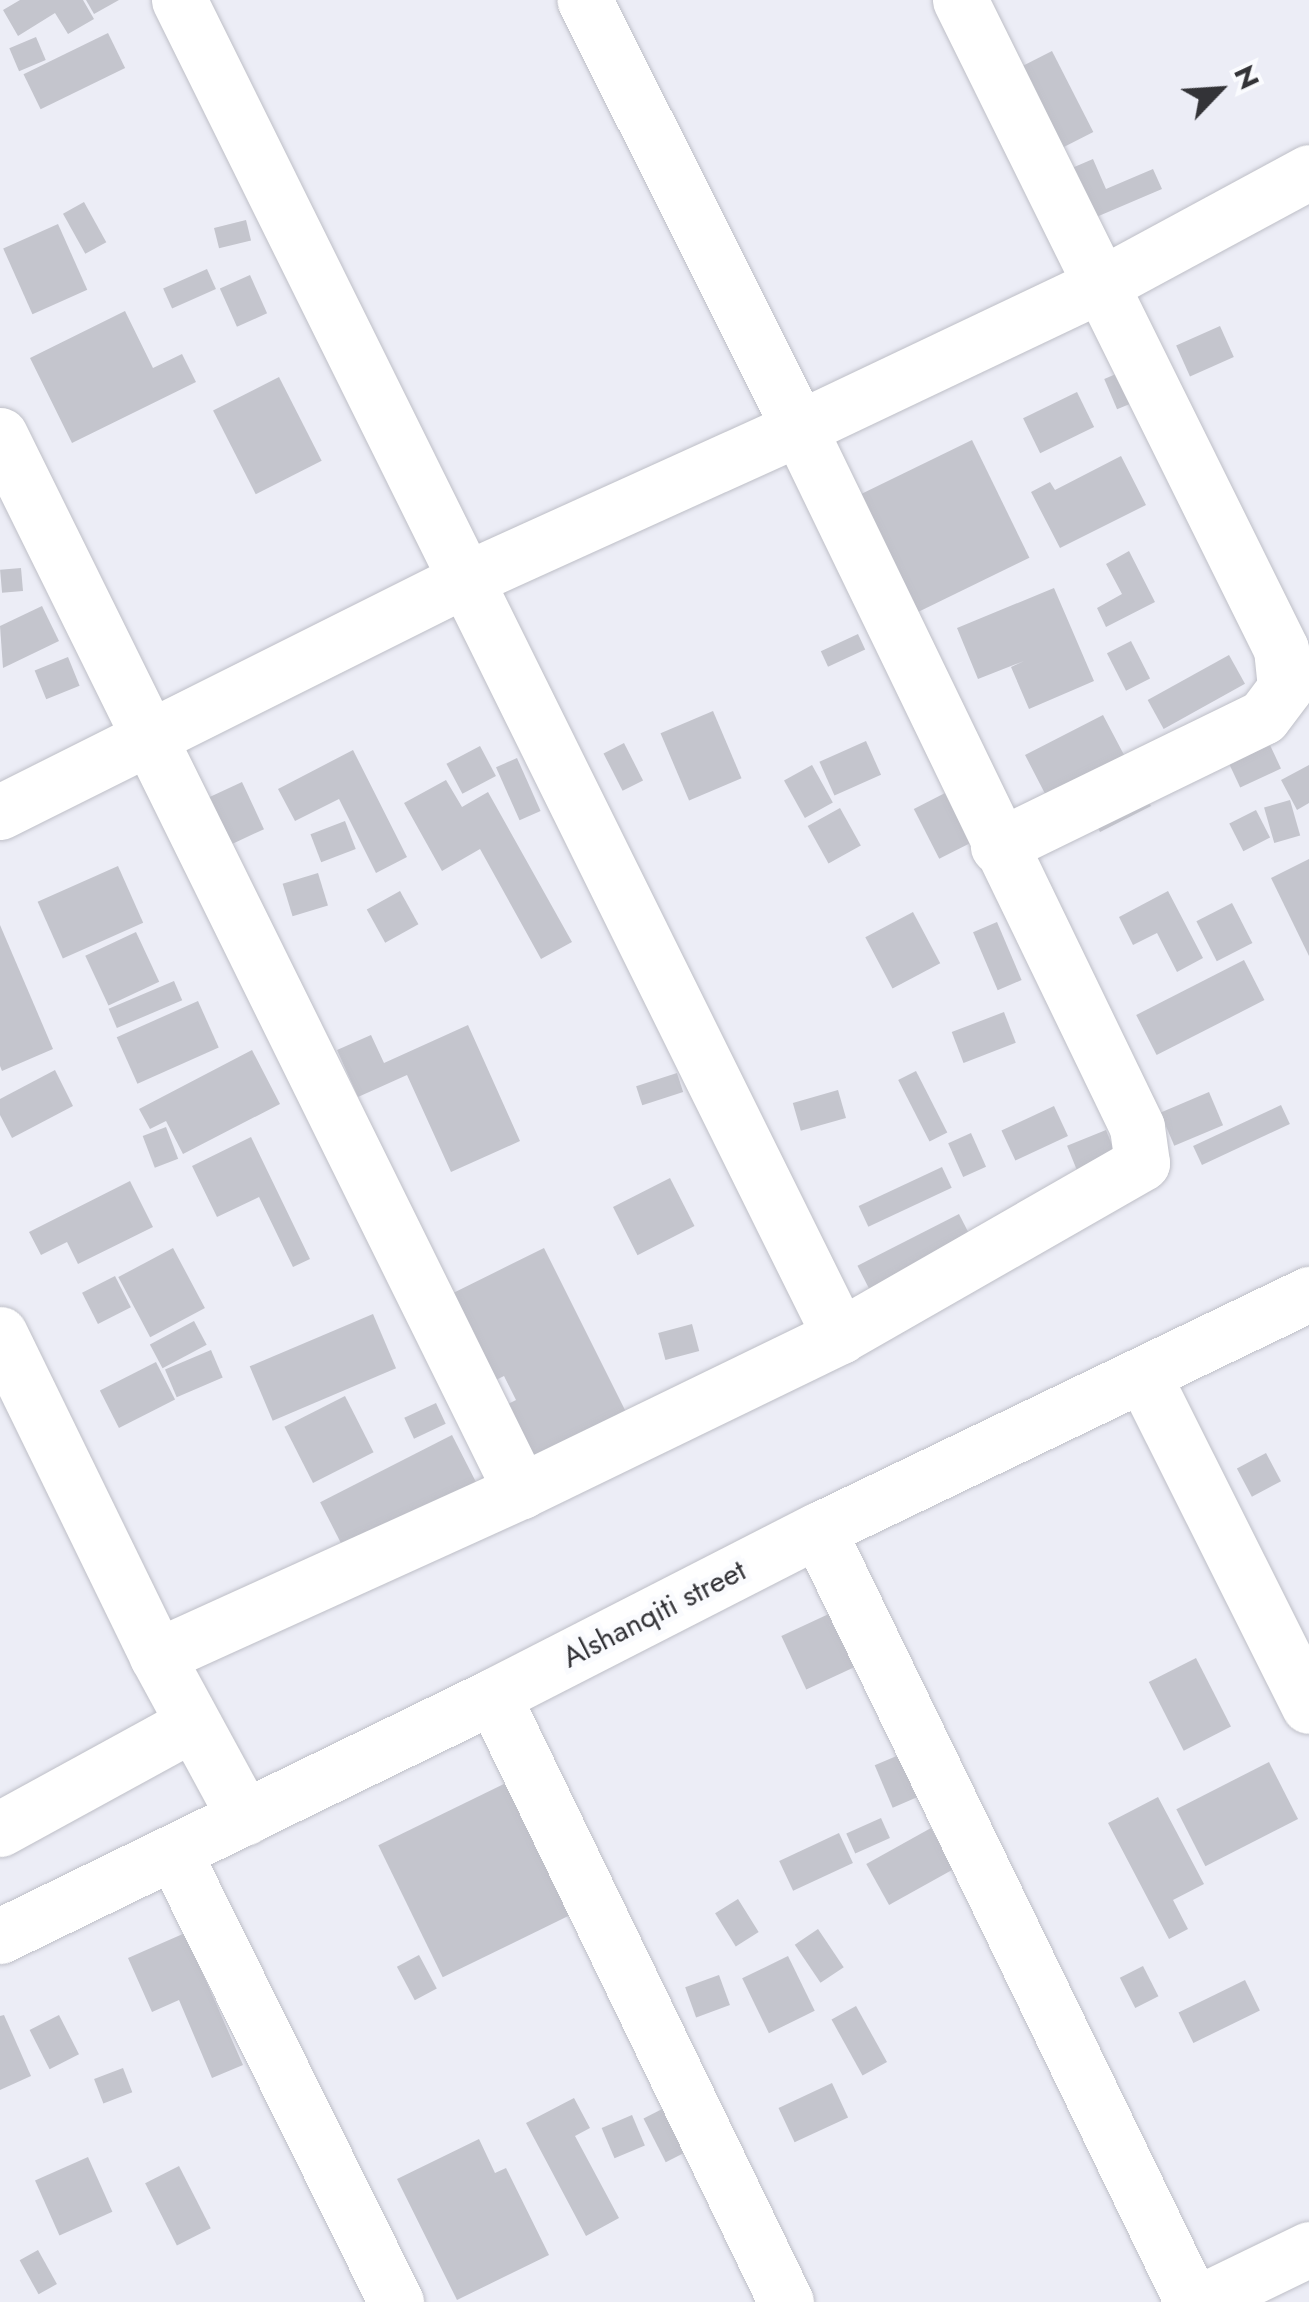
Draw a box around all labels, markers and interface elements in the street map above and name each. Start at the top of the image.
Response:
north arrow [1169,40,1269,140]
text: N [1223,58,1270,96]
street label: Alshanqiti street [556,1552,752,1676]

